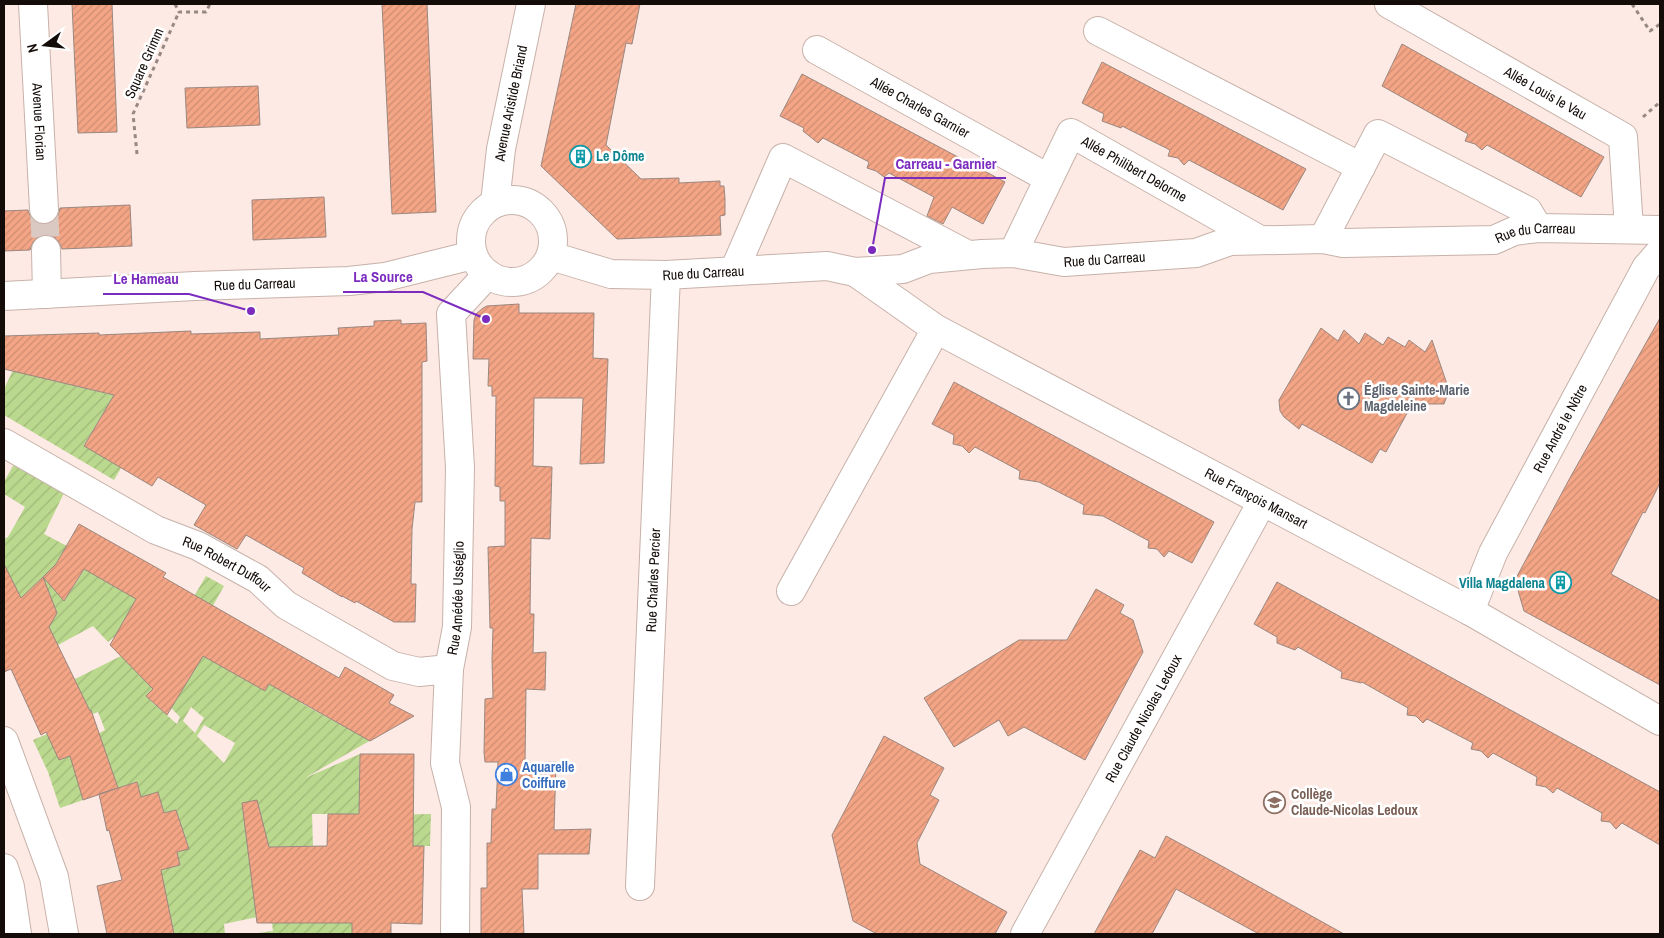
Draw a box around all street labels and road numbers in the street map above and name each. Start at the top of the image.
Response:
street label: Square Grimm [120,25,168,101]
street label: Avenue Aristide Briand [491,44,531,163]
street label: Allée Louis le Vau [1500,62,1590,123]
street label: Allée Charles Garnier [867,72,973,142]
street label: Avenue Florian [28,82,50,161]
street label: Allée Philibert Delorme [1078,131,1190,206]
street label: Rue du Carreau [1492,219,1576,247]
street label: Rue du Carreau [1063,247,1146,271]
street label: Rue du Carreau [662,262,745,284]
street label: Rue du Carreau [214,274,296,294]
street label: Rue André le Nôtre [1529,381,1591,476]
street label: Rue François Mansart [1202,464,1311,533]
street label: Rue Charles Percier [642,528,664,633]
street label: Rue Robert Duffour [180,532,275,596]
street label: Rue Amédée Usséglio [443,541,468,657]
street label: Rue Claude Nicolas Ledoux [1101,651,1186,785]

